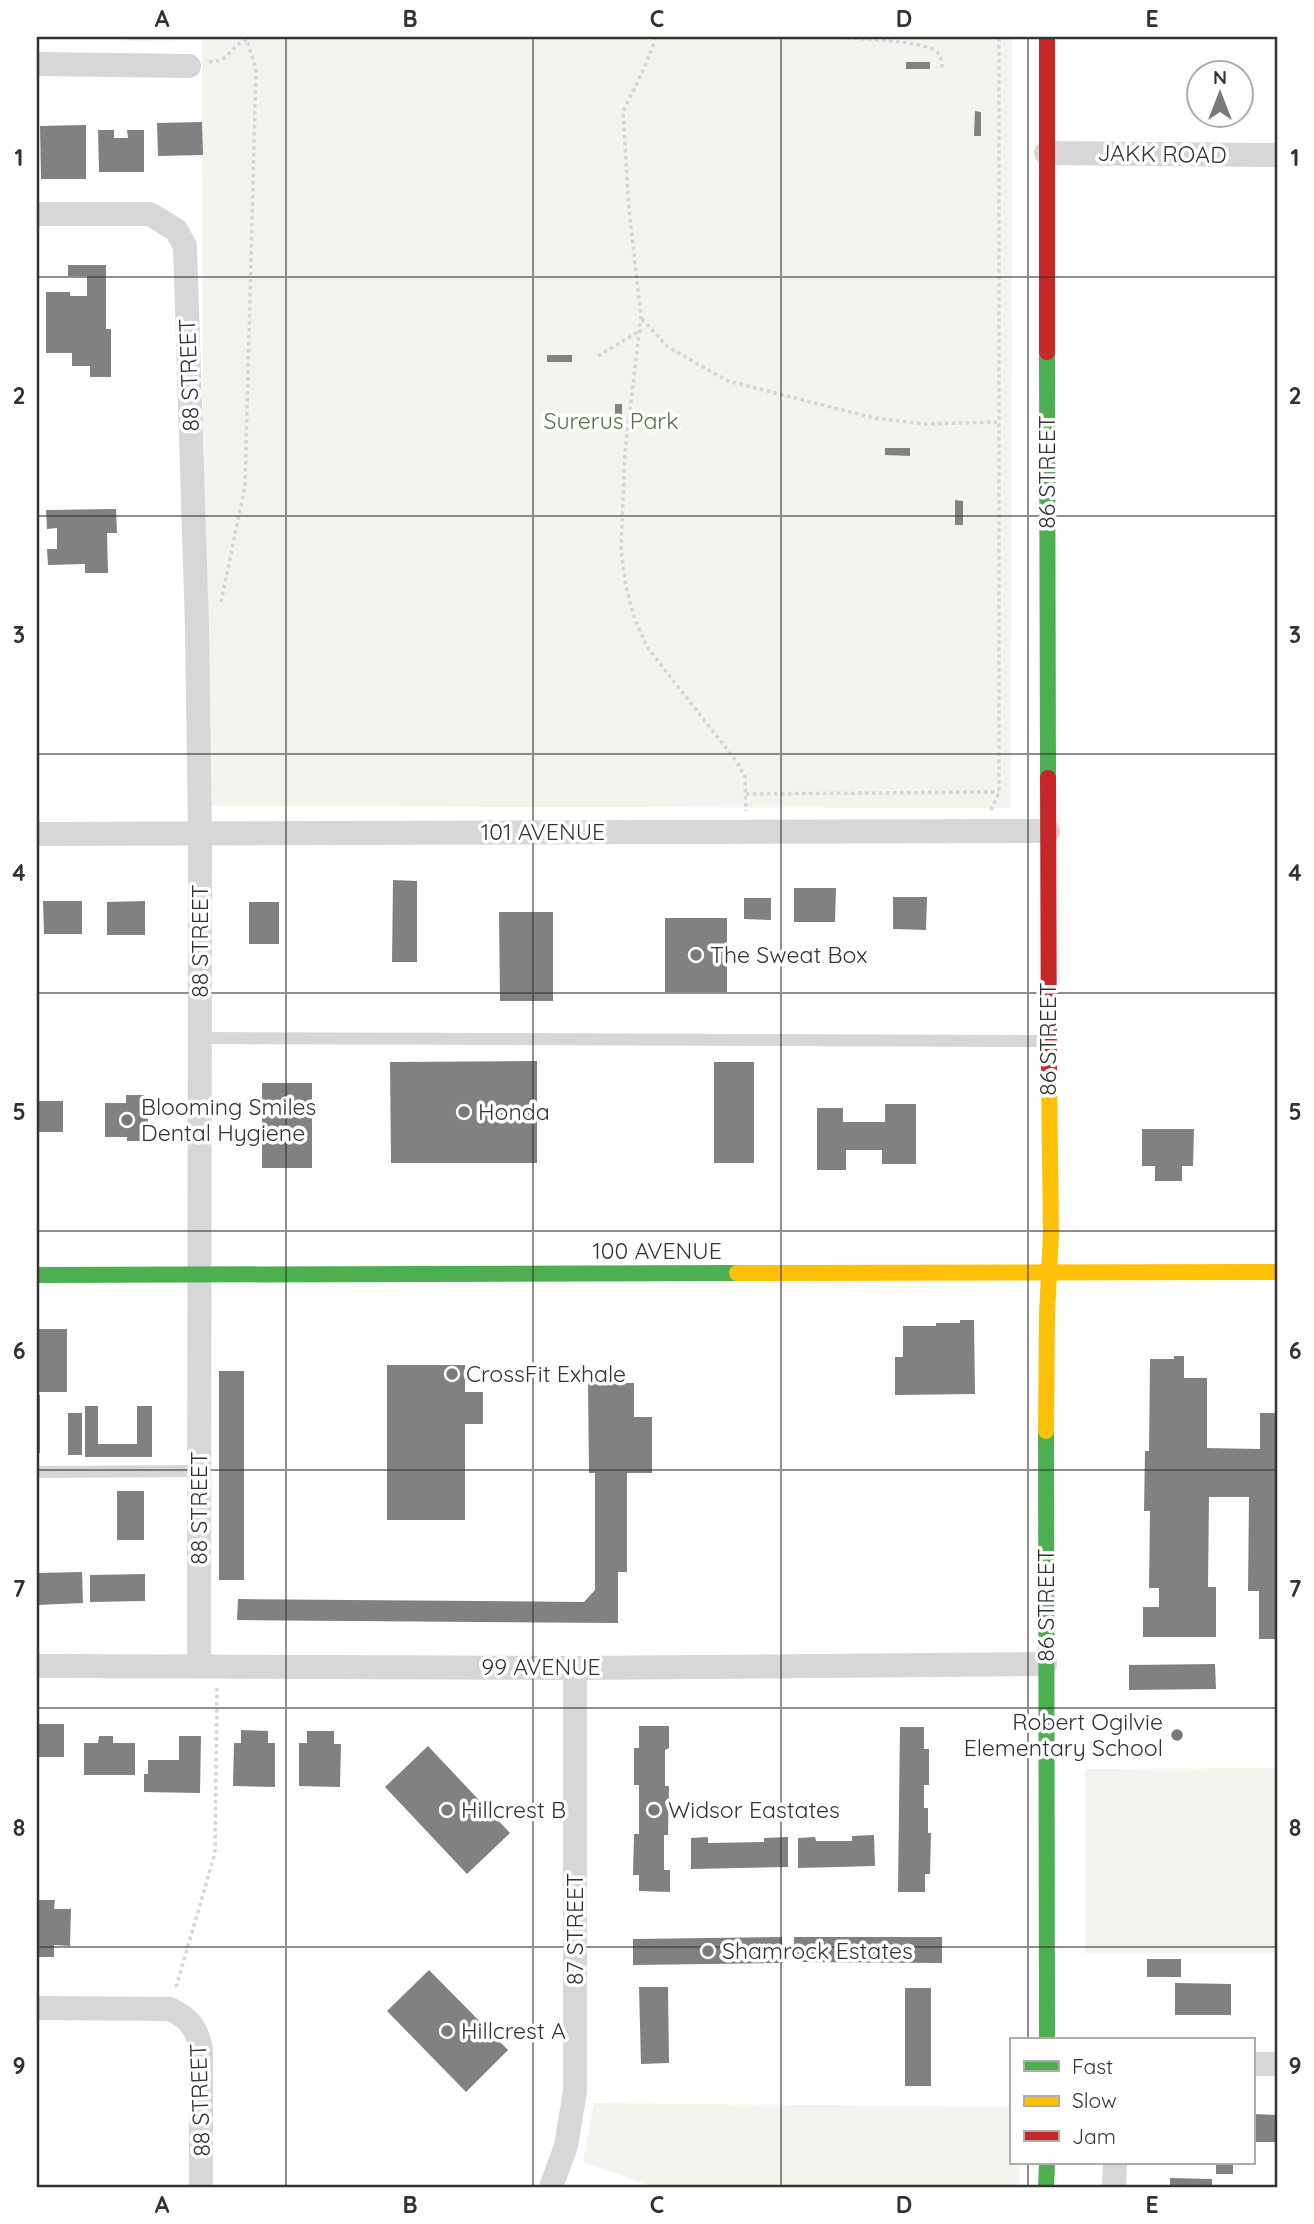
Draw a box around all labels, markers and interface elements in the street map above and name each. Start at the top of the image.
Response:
text: A [155,4,170,33]
text: B [402,4,418,33]
text: C [650,4,664,33]
text: D [896,4,912,33]
text: E [1145,4,1159,33]
north arrow [1184,60,1254,130]
text: N [1213,65,1227,89]
street label: JAKK ROAD [1097,138,1227,169]
text: 1 [15,143,23,172]
text: 1 [1291,143,1299,172]
street label: 88 STREET [172,318,205,432]
text: 2 [12,381,26,410]
text: 2 [1288,381,1302,410]
park label: Surerus Park [543,406,679,435]
street label: 86 STREET [1032,415,1061,529]
text: 3 [13,620,25,649]
text: 3 [1289,620,1301,649]
street label: 101 AVENUE [481,817,605,846]
text: 4 [12,858,26,887]
text: 4 [1288,858,1302,887]
street label: 88 STREET [185,884,214,998]
place label: The Sweat Box [710,940,867,969]
marker: The Sweat Box [688,947,704,963]
street label: 86 STREET [1033,982,1062,1096]
place label: Blooming Smiles Dental Hygiene [141,1092,316,1147]
text: 5 [12,1097,26,1126]
place label: Honda [478,1097,550,1126]
text: 5 [1288,1097,1302,1126]
marker: Honda [456,1104,472,1120]
marker: Blooming Smiles Dental Hygiene [119,1112,135,1128]
street label: 100 AVENUE [592,1236,722,1265]
text: 6 [13,1336,25,1365]
text: 6 [1289,1336,1301,1365]
place label: CrossFit Exhale [466,1359,626,1388]
marker: CrossFit Exhale [444,1366,460,1382]
street label: 88 STREET [184,1451,213,1565]
street label: 86 STREET [1031,1548,1060,1662]
text: 7 [13,1574,26,1603]
text: 7 [1289,1574,1302,1603]
street label: 99 AVENUE [481,1652,601,1681]
place label: Robert Ogilvie Elementary School [964,1707,1163,1762]
marker: Robert Ogilvie Elementary School [1169,1727,1185,1743]
place label: Hillcrest B [461,1795,566,1824]
place label: Widsor Eastates [668,1795,840,1824]
marker: Hillcrest B [439,1802,455,1818]
marker: Widsor Eastates [646,1802,662,1818]
text: 8 [13,1813,25,1842]
text: 8 [1289,1813,1301,1842]
street label: 87 STREET [560,1873,589,1985]
place label: Shamrock Estates [722,1936,913,1965]
marker: Shamrock Estates [700,1943,716,1959]
place label: Hillcrest A [461,2016,566,2045]
marker: Hillcrest A [439,2023,455,2039]
legend [1010,2038,1254,2164]
street label: 88 STREET [183,2043,216,2157]
text: 9 [12,2051,26,2080]
text: 9 [1288,2051,1302,2080]
text: Fast [1072,2053,1113,2079]
text: Slow [1072,2087,1117,2113]
text: Jam [1072,2123,1116,2149]
text: A [155,2190,170,2219]
text: B [402,2190,418,2219]
text: C [650,2190,664,2219]
text: D [896,2190,912,2219]
text: E [1145,2190,1159,2219]

